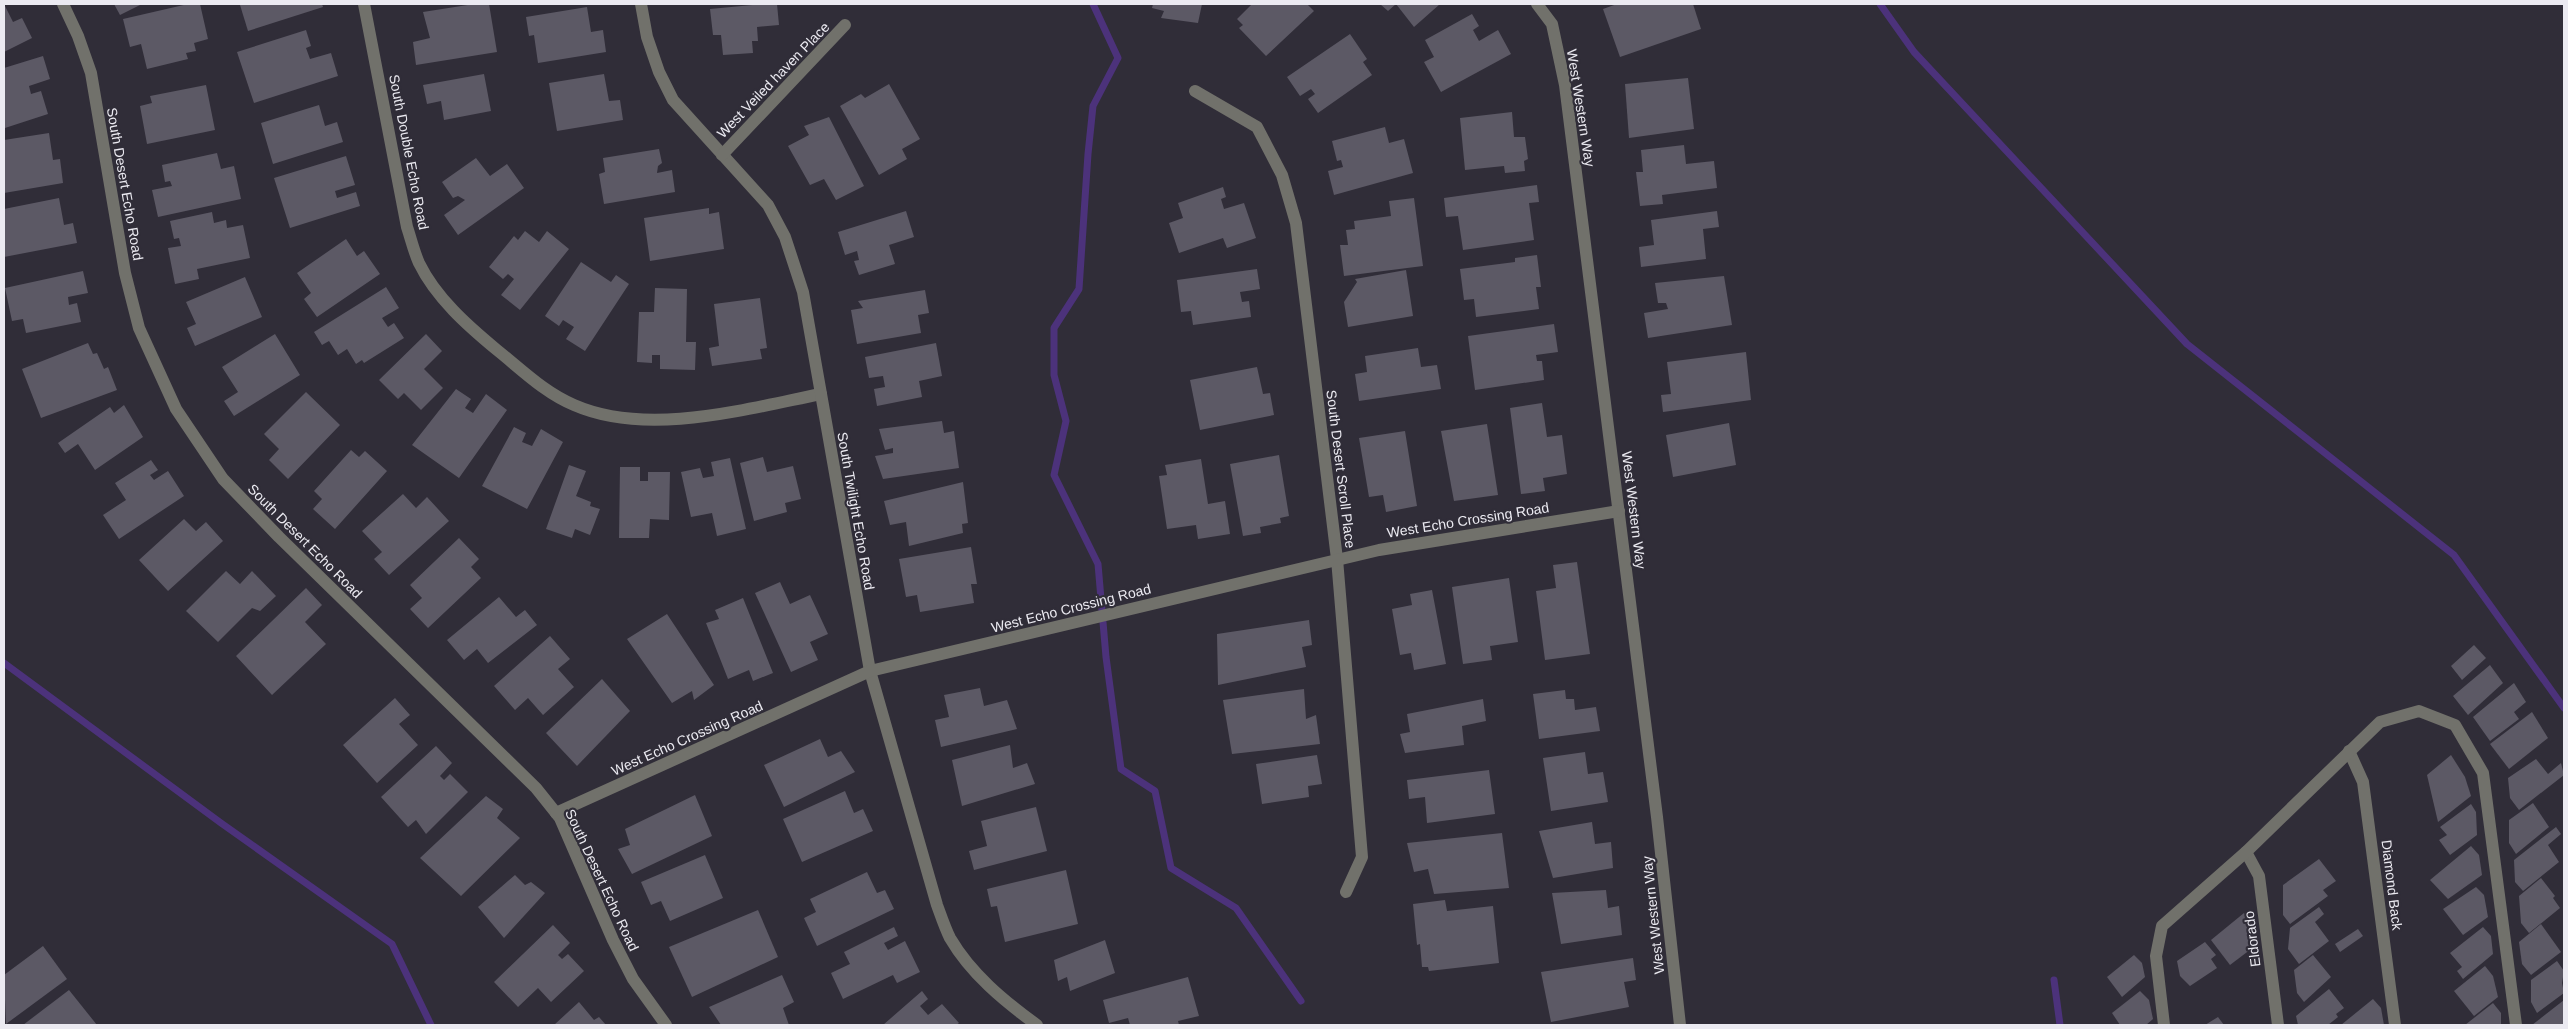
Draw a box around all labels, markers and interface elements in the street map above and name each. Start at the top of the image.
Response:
street label: West Veiled haven Place [714,19,833,141]
street label: West Western Way [1564,48,1598,168]
street label: South Double Echo Road [386,73,432,231]
street label: South Desert Echo Road [104,106,146,262]
street label: South Desert Scroll Place [1323,389,1359,549]
street label: South Twilight Echo Road [834,431,878,591]
street label: West Western Way [1619,450,1649,570]
street label: South Desert Echo Road [245,481,365,601]
street label: West Echo Crossing Road [1386,499,1550,541]
street label: West Echo Crossing Road [990,580,1152,636]
street label: West Echo Crossing Road [609,697,765,779]
street label: South Desert Echo Road [562,806,642,954]
street label: Diamond Back [2379,839,2406,932]
street label: West Western Way [1639,855,1667,975]
street label: Eldorado [2241,910,2263,968]

